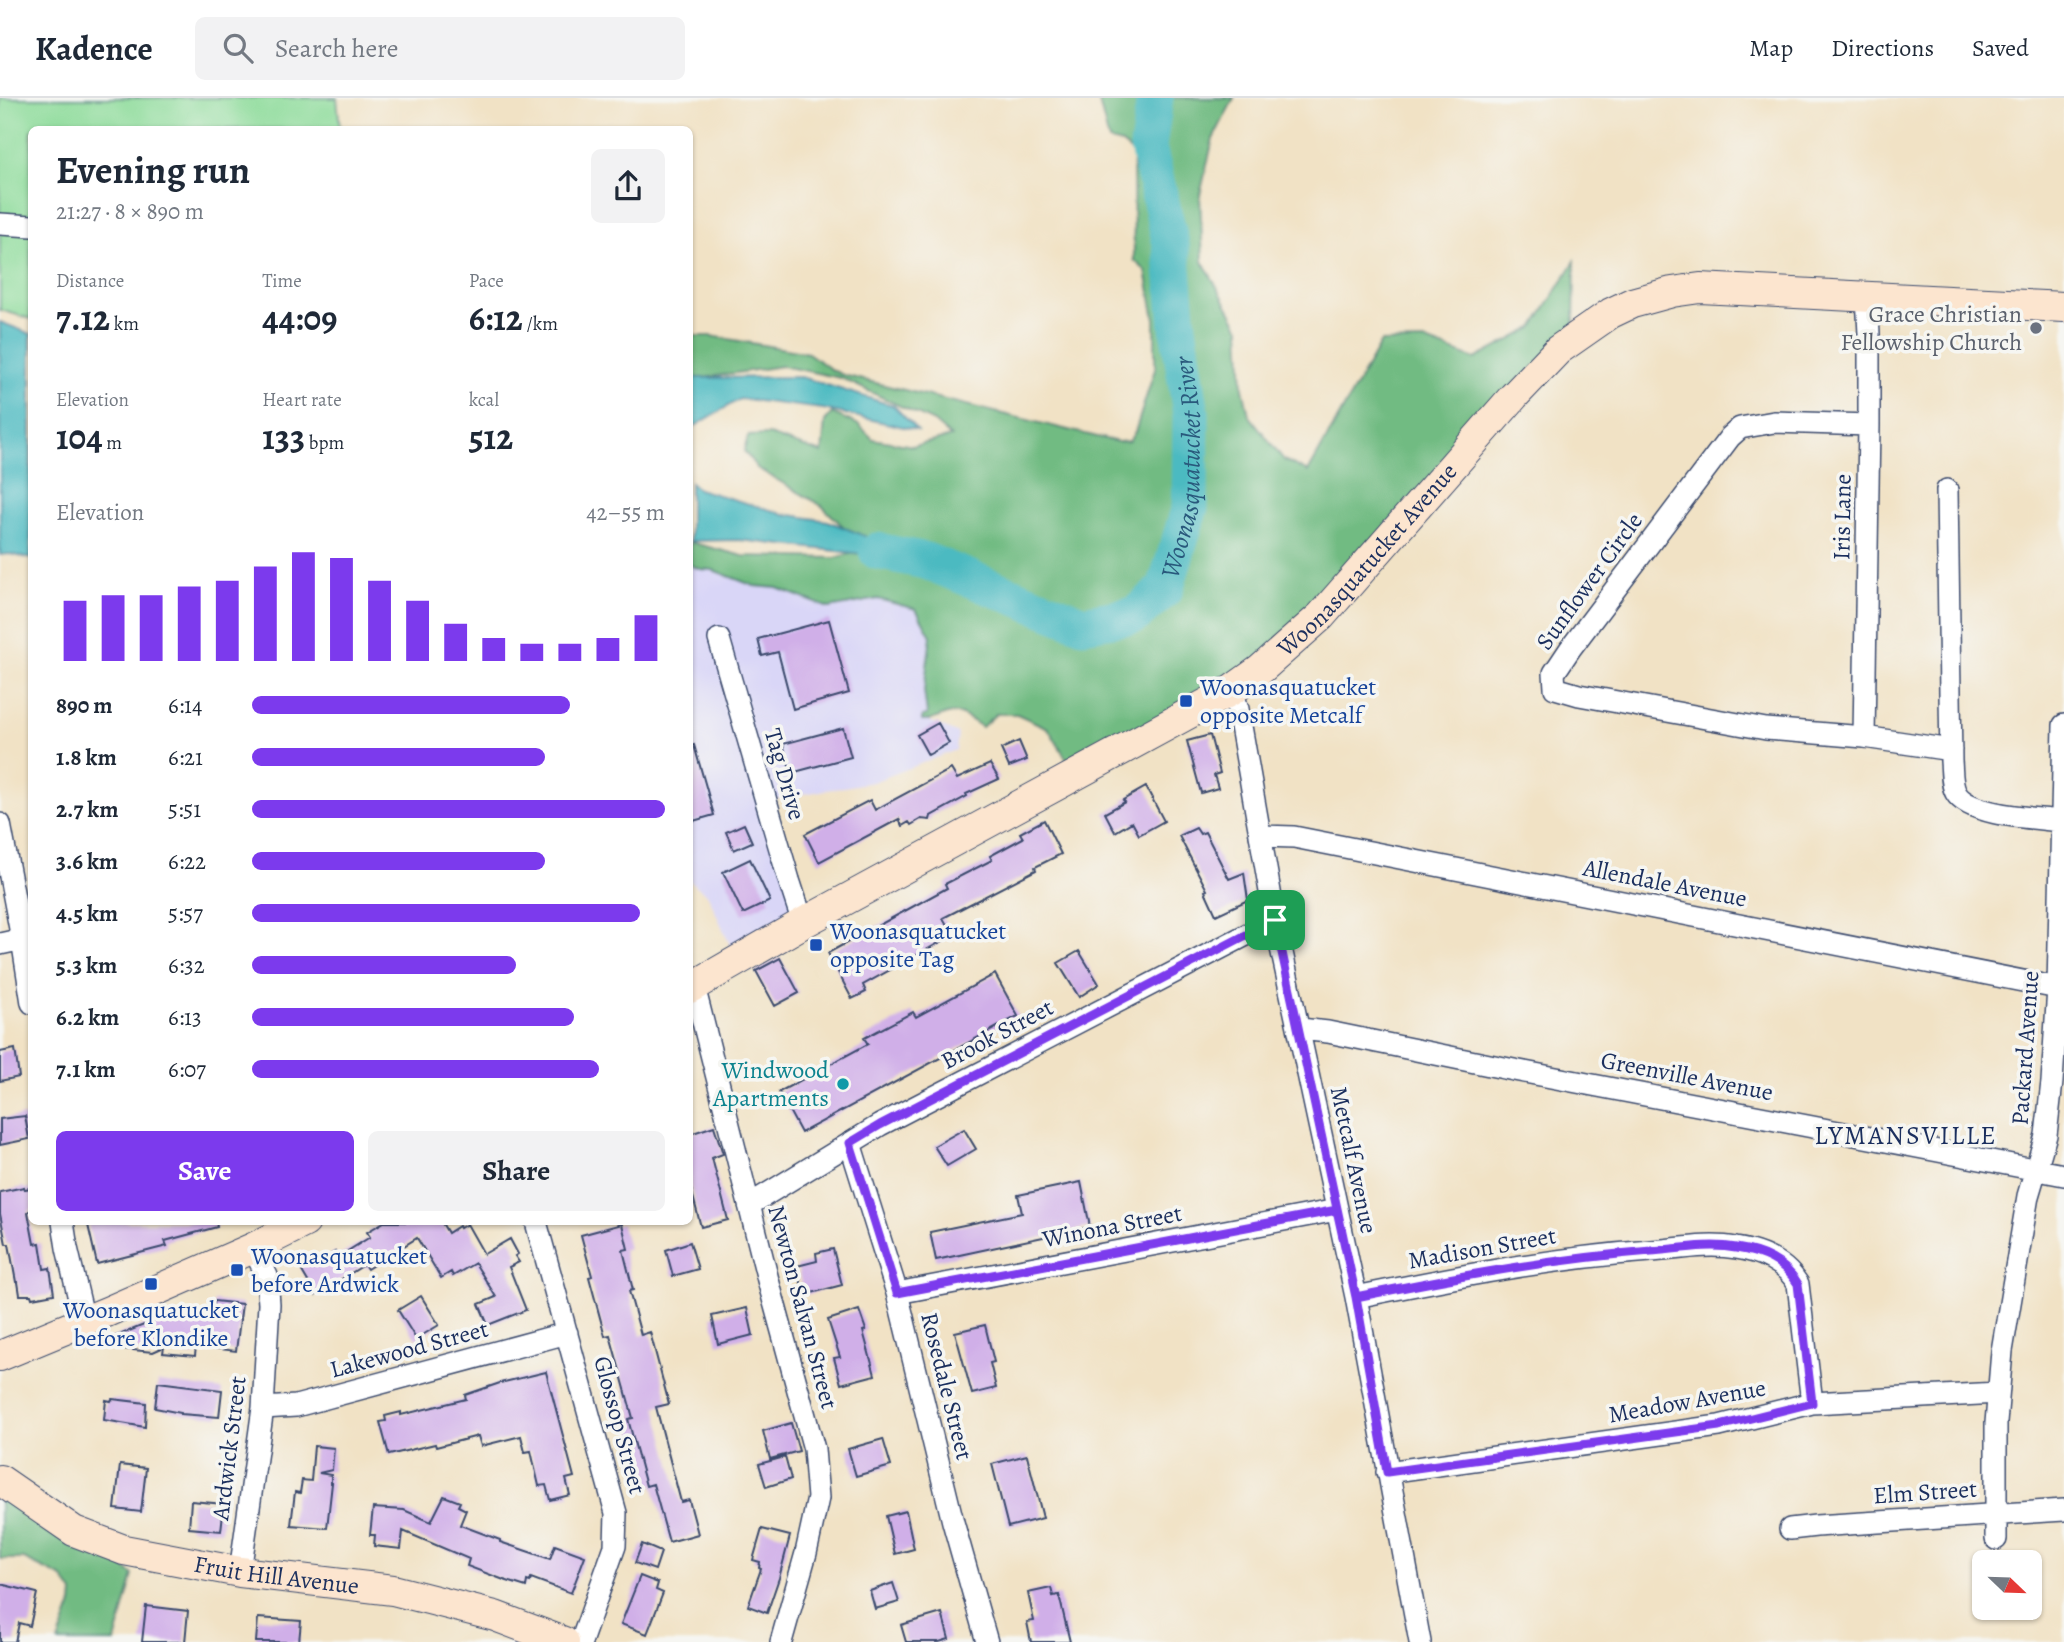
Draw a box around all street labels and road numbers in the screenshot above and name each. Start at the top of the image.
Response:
street label: Woonasquatucket Avenue [1269,456,1464,664]
street label: Iris Lane [1825,474,1859,560]
street label: Sunflower Circle [1528,506,1650,656]
street label: Tag Drive [757,725,813,823]
street label: Allendale Avenue [1579,851,1750,915]
street label: Packard Avenue [2004,970,2046,1126]
street label: Brook Street [935,991,1059,1077]
street label: Greenville Avenue [1598,1044,1776,1108]
street label: Metcalf Avenue [1323,1083,1385,1237]
street label: Winona Street [1039,1197,1185,1255]
street label: Newton Salvan Street [760,1201,846,1413]
street label: Madison Street [1406,1219,1558,1277]
street label: Rosedale Street [913,1309,981,1463]
street label: Lakewood Street [326,1312,492,1386]
street label: Glossop Street [586,1353,654,1497]
street label: Meadow Avenue [1606,1371,1768,1431]
street label: Ardwick Street [204,1374,254,1523]
street label: Elm Street [1872,1472,1978,1512]
street label: Fruit Hill Avenue [191,1548,361,1602]

